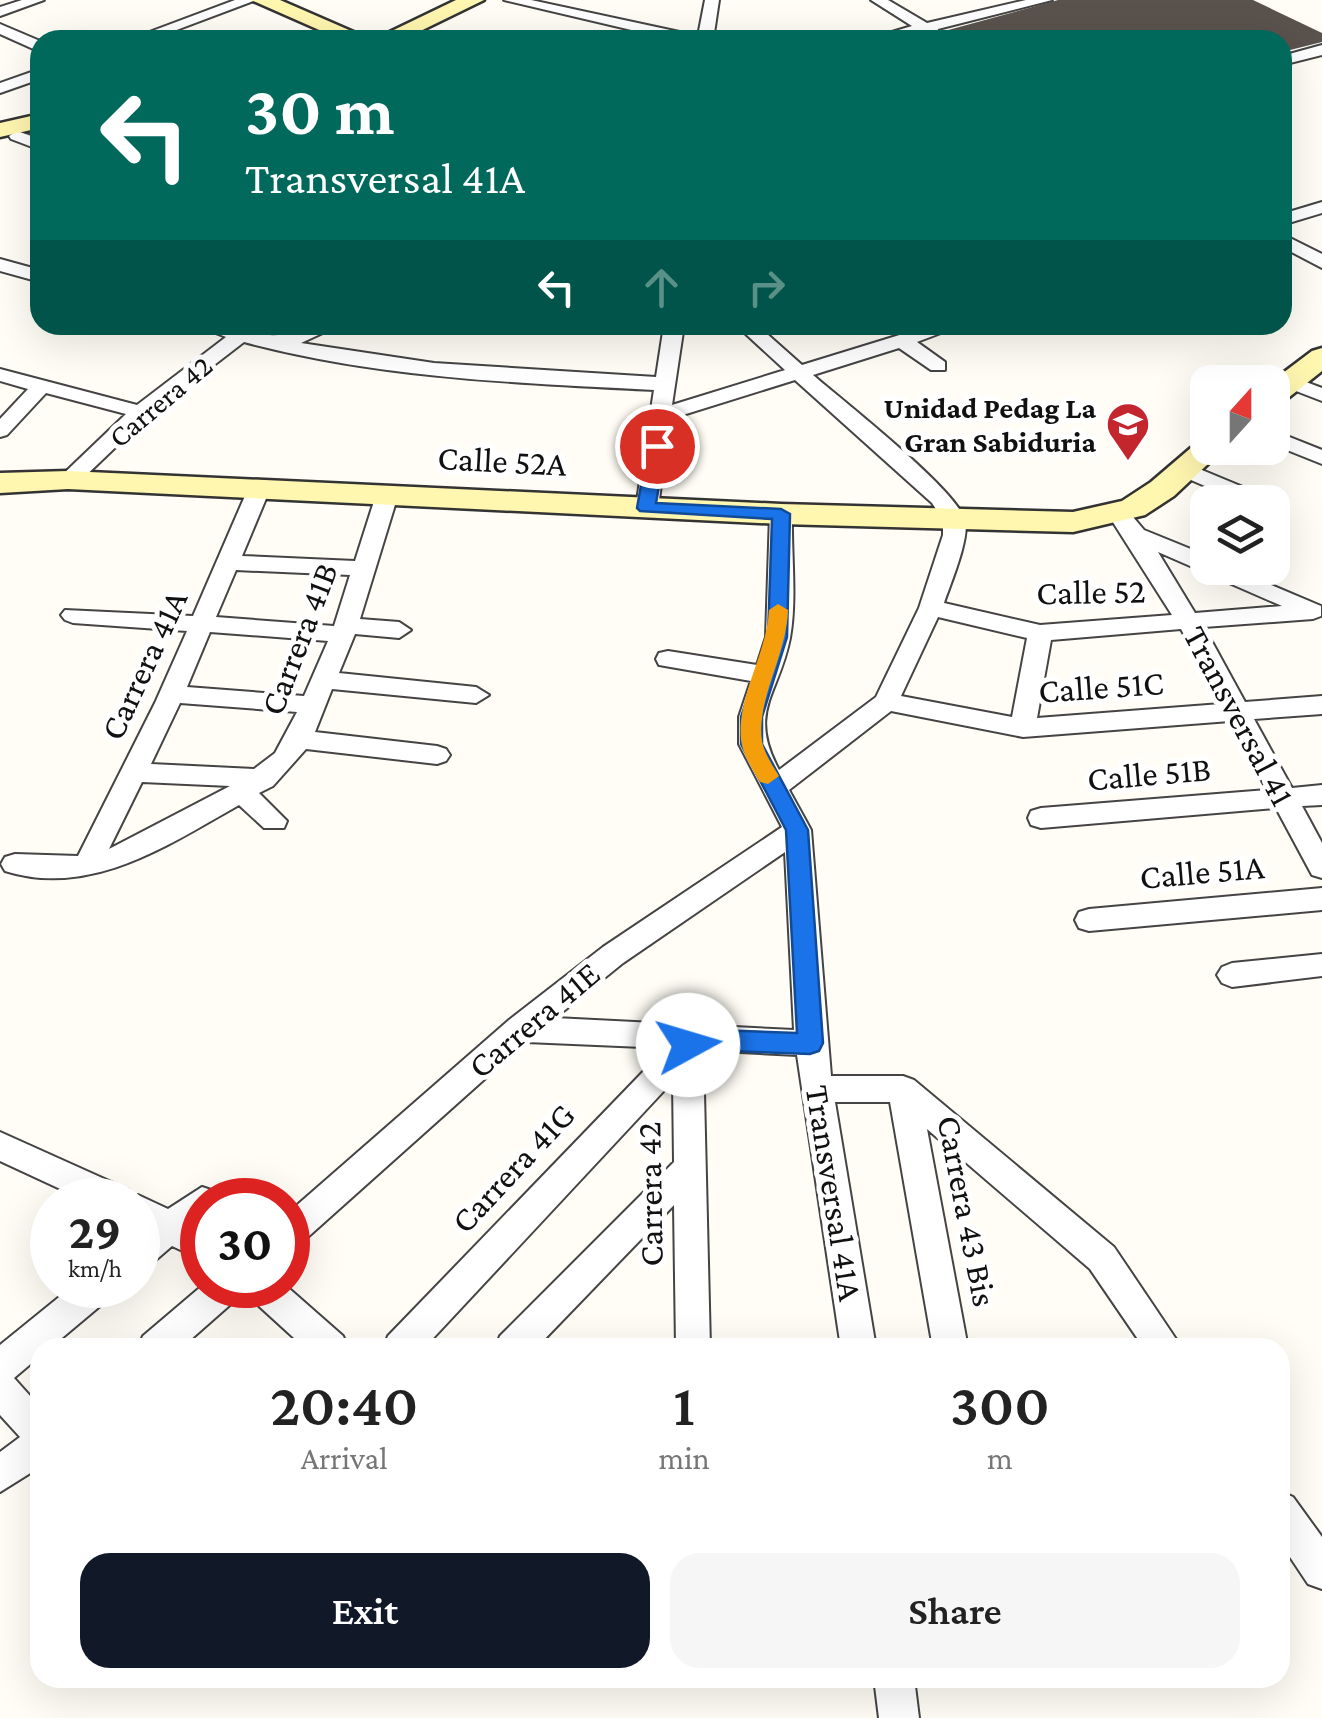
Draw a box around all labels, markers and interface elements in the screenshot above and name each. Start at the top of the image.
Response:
icon: left [80,70,210,200]
text: 30 m [245,71,394,149]
text: Transversal 41A [245,153,525,203]
icon: left [529,260,584,315]
icon: ahead [634,260,689,315]
icon: right [739,260,794,315]
street label: Carrera 42 [102,348,218,454]
north arrow [1190,365,1290,465]
map controls [1190,365,1290,585]
place label: Unidad Pedag La Gran Sabiduria [884,391,1096,458]
school or university icon: Unidad Pedag La Gran Sabiduria [1105,401,1151,462]
pin [615,404,700,489]
icon: arrive [630,419,685,474]
street label: Calle 52A [436,438,568,484]
button: layers [1190,485,1290,585]
street label: Carrera 41B [252,558,346,720]
street label: Calle 52 [1036,572,1146,612]
street label: Carrera 41A [92,584,196,746]
street label: Transversal 41 [1175,619,1303,813]
street label: Calle 51C [1037,663,1165,711]
street label: Calle 51B [1085,749,1213,799]
street label: Calle 51A [1138,847,1266,897]
street label: Carrera 41E [460,954,608,1086]
position arrow [636,993,740,1097]
street label: Transversal 41A [798,1082,870,1304]
street label: Carrera 41G [443,1095,583,1241]
street label: Carrera 43 Bis [929,1112,1005,1310]
street label: Carrera 42 [629,1121,671,1267]
speed limit sign: 30 [180,1178,310,1308]
text: 29 [69,1203,121,1259]
text: km/h [68,1255,122,1282]
text: 20:40 [270,1371,418,1438]
text: 1 [673,1371,695,1438]
text: 300 [950,1371,1050,1438]
text: Arrival [301,1440,388,1476]
text: min [658,1440,710,1476]
text: m [987,1440,1013,1476]
button: Exit [80,1553,650,1668]
button: Share [670,1553,1240,1668]

